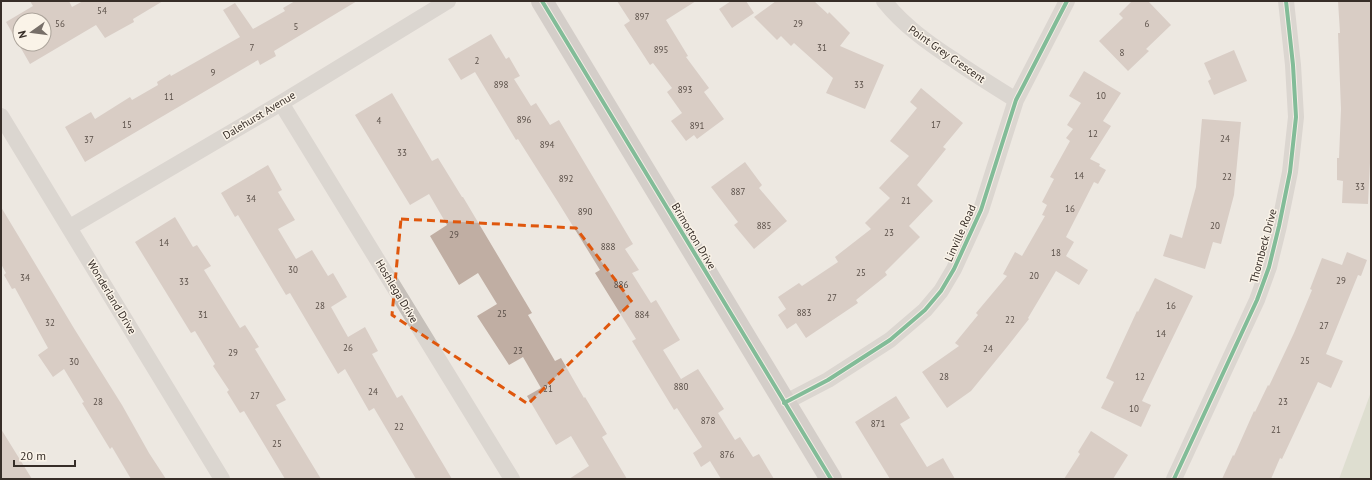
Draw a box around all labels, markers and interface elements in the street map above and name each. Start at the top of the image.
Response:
house number: 54 [97,5,107,16]
house number: 897 [635,11,649,22]
north arrow [12,12,52,52]
house number: 56 [55,18,65,29]
house number: 29 [793,18,803,29]
house number: 6 [1145,18,1150,29]
house number: 5 [294,21,299,32]
street label: Point Grey Crescent [906,22,988,86]
text: N [15,29,30,40]
house number: 7 [250,42,255,53]
house number: 31 [817,42,827,53]
house number: 895 [654,44,668,55]
house number: 8 [1120,47,1125,58]
house number: 2 [475,55,480,66]
house number: 9 [211,67,216,78]
house number: 898 [494,79,508,90]
house number: 33 [854,79,864,90]
house number: 893 [678,84,692,95]
street label: Dalehurst Avenue [220,88,298,142]
house number: 10 [1096,90,1106,101]
house number: 11 [164,91,174,102]
house number: 896 [517,114,531,125]
house number: 4 [377,115,382,126]
house number: 15 [122,119,132,130]
house number: 17 [931,119,941,130]
house number: 891 [690,120,704,131]
house number: 12 [1088,128,1098,139]
house number: 24 [1220,133,1230,144]
house number: 37 [84,134,94,145]
house number: 894 [540,139,554,150]
house number: 33 [397,147,407,158]
house number: 14 [1074,170,1084,181]
house number: 22 [1222,171,1232,182]
house number: 892 [559,173,573,184]
house number: 33 [1355,181,1365,192]
house number: 887 [731,186,745,197]
house number: 34 [246,193,256,204]
house number: 21 [901,195,911,206]
street label: Brimorton Drive [669,200,720,272]
street label: Linville Road [941,202,979,264]
house number: 16 [1065,203,1075,214]
house number: 890 [578,206,592,217]
street label: Thornbeck Drive [1246,207,1280,285]
house number: 885 [757,220,771,231]
house number: 20 [1210,220,1220,231]
house number: 23 [884,227,894,238]
house number: 29 [449,229,459,240]
house number: 14 [159,237,169,248]
house number: 888 [601,241,615,252]
house number: 18 [1051,247,1061,258]
street label: Wonderland Drive [84,257,140,337]
street label: Hoshlega Drive [373,257,422,326]
house number: 30 [288,264,298,275]
house number: 25 [856,267,866,278]
house number: 20 [1029,270,1039,281]
house number: 34 [20,272,30,283]
house number: 29 [1336,275,1346,286]
house number: 33 [179,276,189,287]
house number: 886 [614,279,628,290]
house number: 27 [827,292,837,303]
house number: 28 [315,300,325,311]
house number: 16 [1166,300,1176,311]
house number: 883 [797,307,811,318]
house number: 25 [497,308,507,319]
house number: 31 [198,309,208,320]
house number: 884 [635,309,649,320]
house number: 22 [1005,314,1015,325]
house number: 32 [45,317,55,328]
house number: 27 [1319,320,1329,331]
house number: 14 [1156,328,1166,339]
house number: 26 [343,342,353,353]
house number: 24 [983,343,993,354]
house number: 23 [513,345,523,356]
house number: 29 [228,347,238,358]
house number: 25 [1300,355,1310,366]
house number: 30 [69,356,79,367]
house number: 28 [939,371,949,382]
house number: 12 [1135,371,1145,382]
house number: 880 [674,381,688,392]
house number: 21 [543,383,553,394]
house number: 24 [368,386,378,397]
house number: 27 [250,390,260,401]
house number: 28 [93,396,103,407]
house number: 23 [1278,396,1288,407]
house number: 10 [1129,403,1139,414]
house number: 878 [701,415,715,426]
house number: 871 [871,418,885,429]
house number: 22 [394,421,404,432]
house number: 21 [1271,424,1281,435]
house number: 25 [272,438,282,449]
scale bar [14,442,75,468]
text: 20 m [20,448,46,463]
house number: 876 [720,449,734,460]

